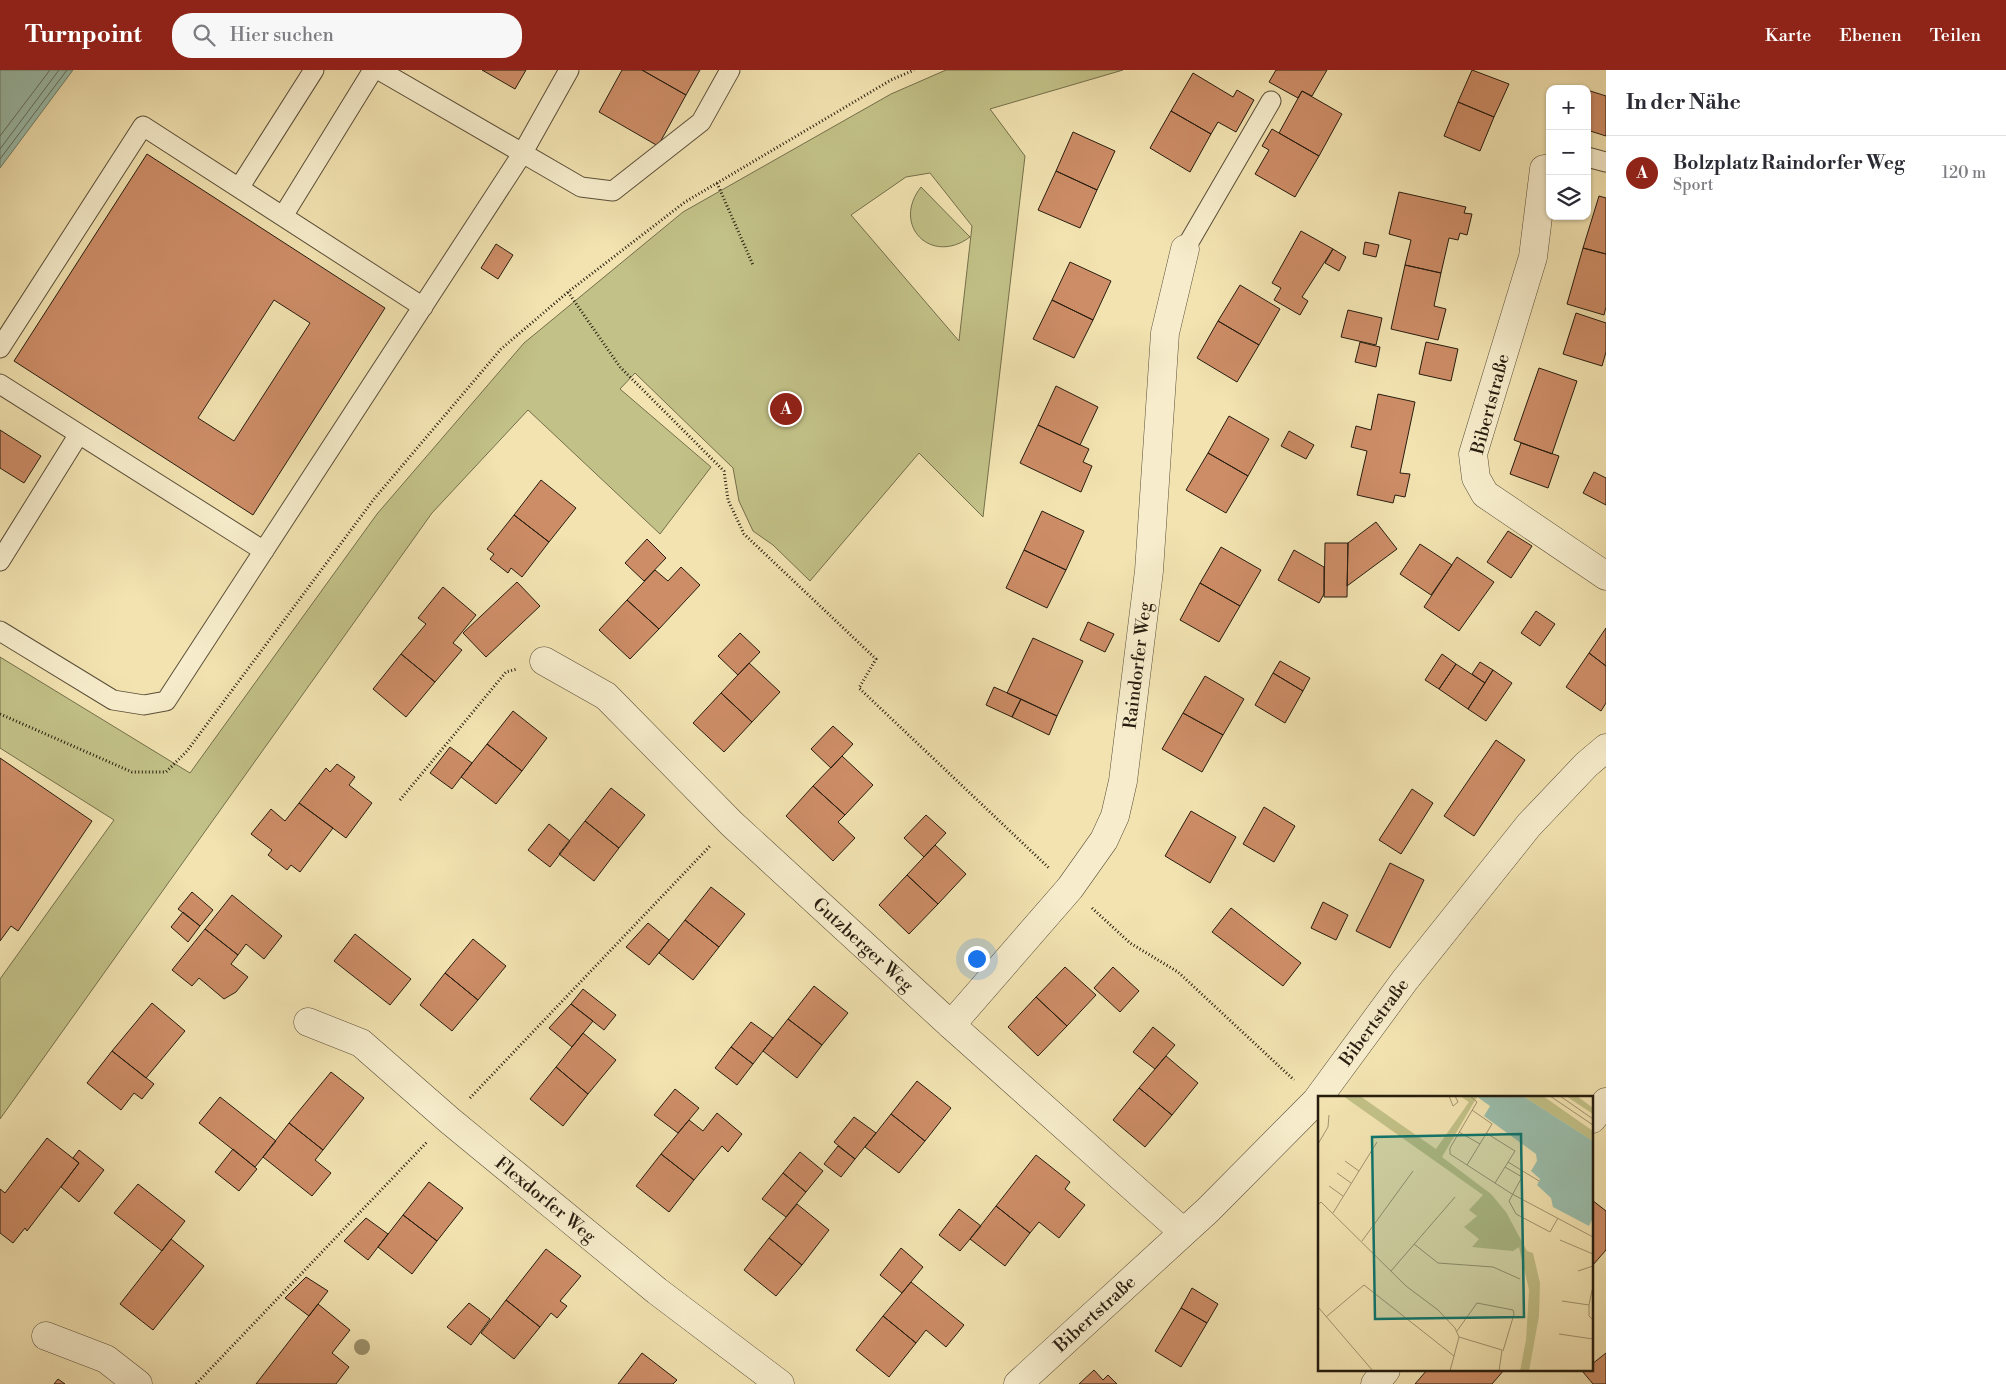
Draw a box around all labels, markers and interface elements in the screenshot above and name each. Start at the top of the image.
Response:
search box [172,13,522,58]
text: Turnpoint [25,20,142,50]
icon: search [190,21,218,49]
text: Hier suchen [230,23,334,47]
text: Karte [1765,24,1811,47]
text: Ebenen [1839,24,1902,47]
text: Teilen [1930,24,1981,47]
map controls [1546,85,1591,220]
button: + [1546,85,1591,130]
text: In der Nähe [1626,90,1741,116]
button: − [1546,130,1591,175]
text: Bolzplatz Raindorfer Weg [1673,151,1905,175]
text: A [1636,163,1648,183]
text: 120 m [1942,163,1986,183]
button: layers [1546,175,1591,220]
text: Sport [1673,175,1713,195]
street label: Bibertstraße [1466,351,1515,458]
pin: A [770,390,802,428]
street label: Raindorfer Weg [1119,600,1157,730]
street label: Gutzberger Weg [808,893,919,997]
your location [964,946,990,972]
street label: Bibertstraße [1334,974,1414,1072]
inset map [1318,1096,1594,1372]
street label: Flexdorfer Weg [490,1152,601,1248]
street label: Bibertstraße [1049,1271,1141,1358]

